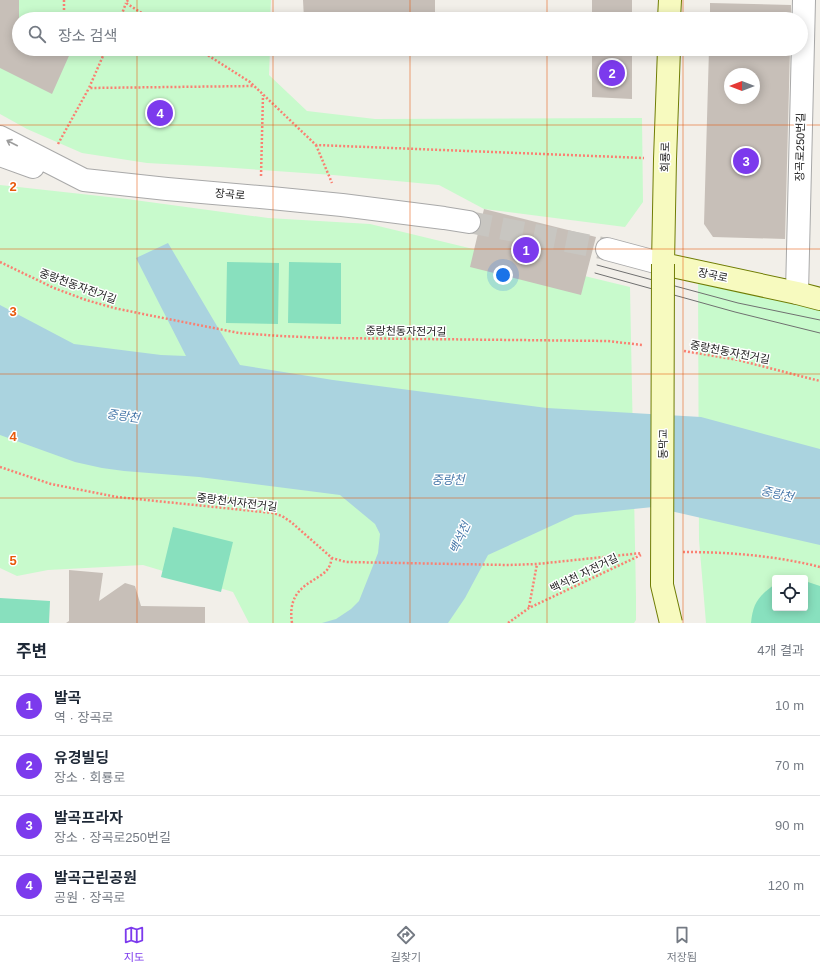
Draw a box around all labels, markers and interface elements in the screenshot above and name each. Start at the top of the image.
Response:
search box [12,12,808,56]
icon: search [26,23,48,45]
text: 장소 검색 [58,27,117,44]
pin: 2 [599,58,625,88]
north arrow [724,68,760,104]
pin: 4 [147,98,173,128]
street label: 장곡로250번길 [793,112,807,182]
one-way arrow [6,139,18,146]
street label: 회룡로 [659,142,671,172]
pin: 3 [733,146,759,176]
text: 2 [9,179,17,194]
street label: 장곡로 [214,187,246,201]
pin: 1 [513,235,539,265]
your location [493,265,513,285]
street label: 장곡로 [697,266,729,284]
street label: 중랑천동자전거길 [38,267,118,305]
text: 3 [9,304,17,319]
street label: 중랑천동자전거길 [365,324,447,338]
street label: 중랑천동자전거길 [689,338,771,366]
water label: 중랑천 [106,407,142,426]
text: 4 [9,429,17,444]
street label: 동막교 [657,429,669,459]
water label: 중랑천 [431,473,467,487]
water label: 중랑천 [759,483,797,505]
street label: 중랑천서자전거길 [196,491,278,513]
water label: 백석천 [447,518,474,556]
street label: 백석천 자전거길 [548,551,620,595]
text: 5 [9,553,17,568]
map controls [772,575,808,611]
button: locate [772,575,808,611]
text: 주변 [16,642,47,661]
text: 4개 결과 [757,643,804,658]
text: 발곡 [54,689,82,706]
text: 1 [25,698,33,713]
text: 10 m [775,698,804,713]
text: 역 · 장곡로 [54,710,113,725]
text: 유경빌딩 [54,749,109,766]
text: 2 [25,758,33,773]
text: 70 m [775,758,804,773]
text: 장소 · 회룡로 [54,770,125,785]
text: 발곡프라자 [54,809,123,826]
text: 3 [25,818,33,833]
text: 90 m [775,818,804,833]
text: 장소 · 장곡로250번길 [54,830,171,845]
text: 발곡근린공원 [54,869,137,886]
text: 4 [25,878,33,893]
text: 120 m [768,878,804,893]
text: 공원 · 장곡로 [54,890,125,905]
tab: 지도 [123,924,145,964]
tab: 길찾기 [391,924,421,964]
tab: 저장됨 [667,924,697,964]

